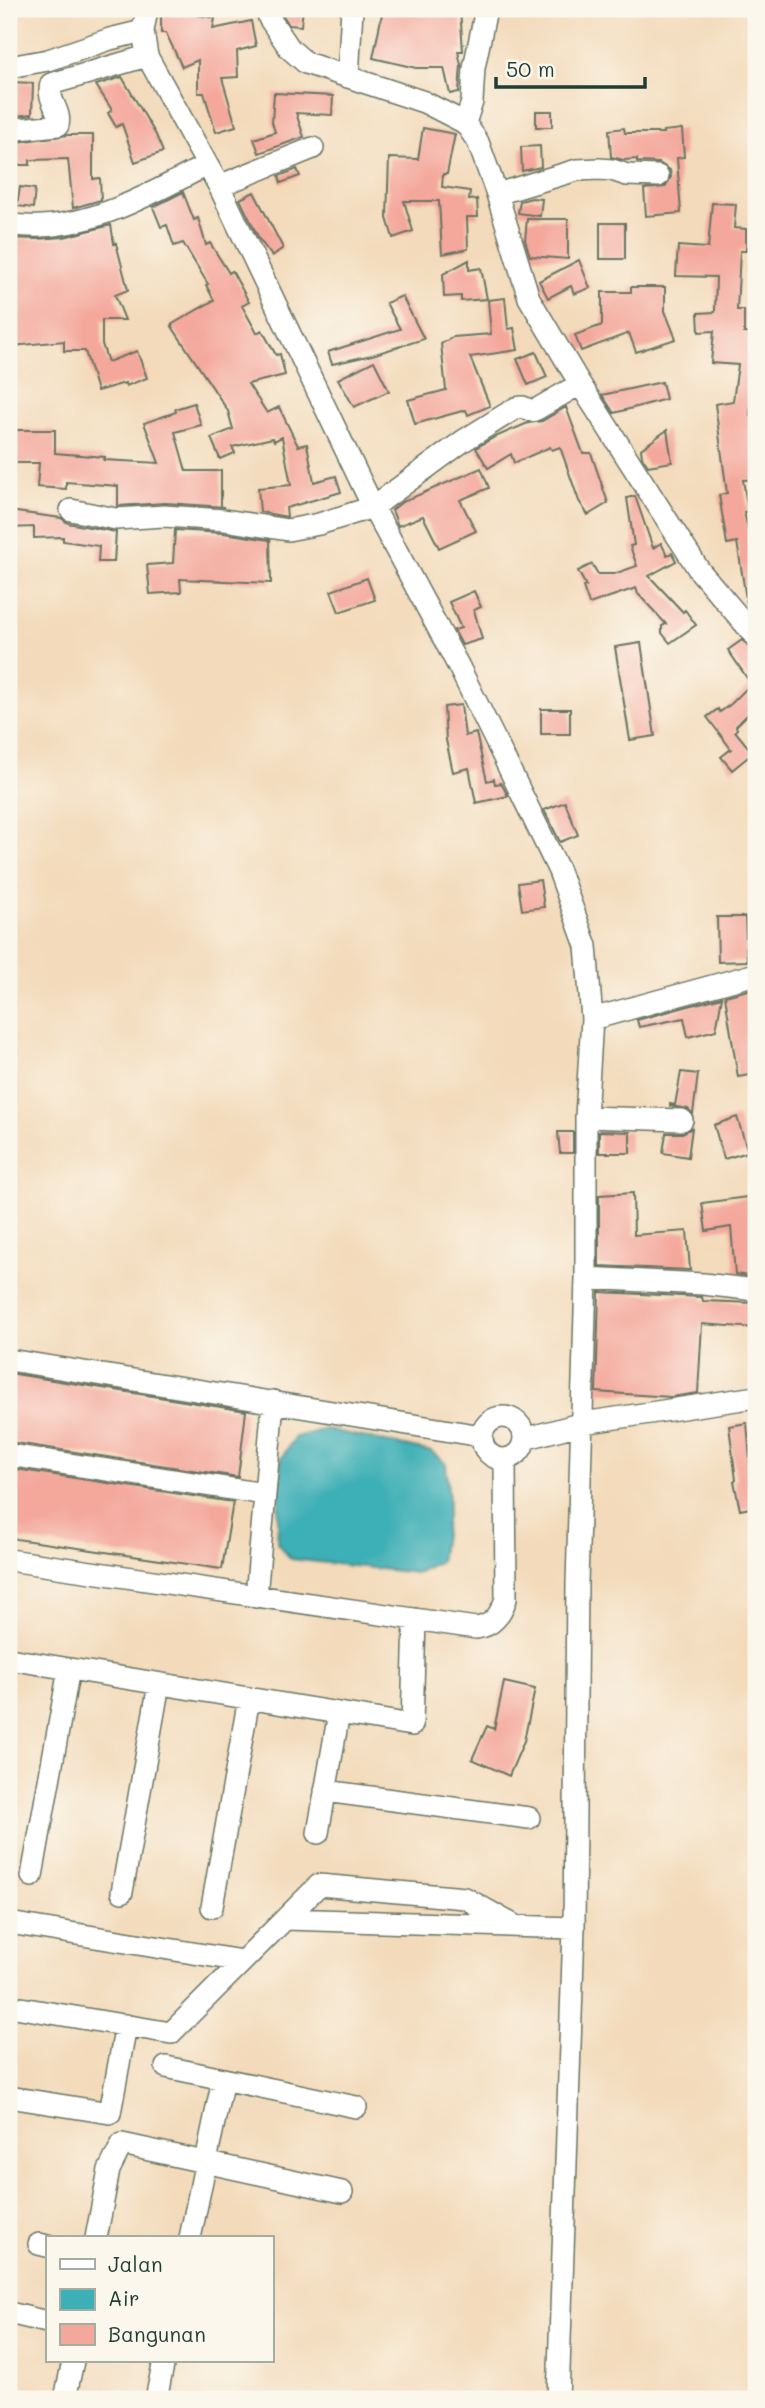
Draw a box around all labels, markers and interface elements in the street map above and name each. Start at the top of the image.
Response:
scale bar [496,46,644,90]
text: 50 m [506,55,555,82]
legend [46,2236,273,2362]
text: Jalan [108,2250,163,2277]
text: Air [108,2284,140,2311]
text: Bangunan [108,2320,206,2347]

